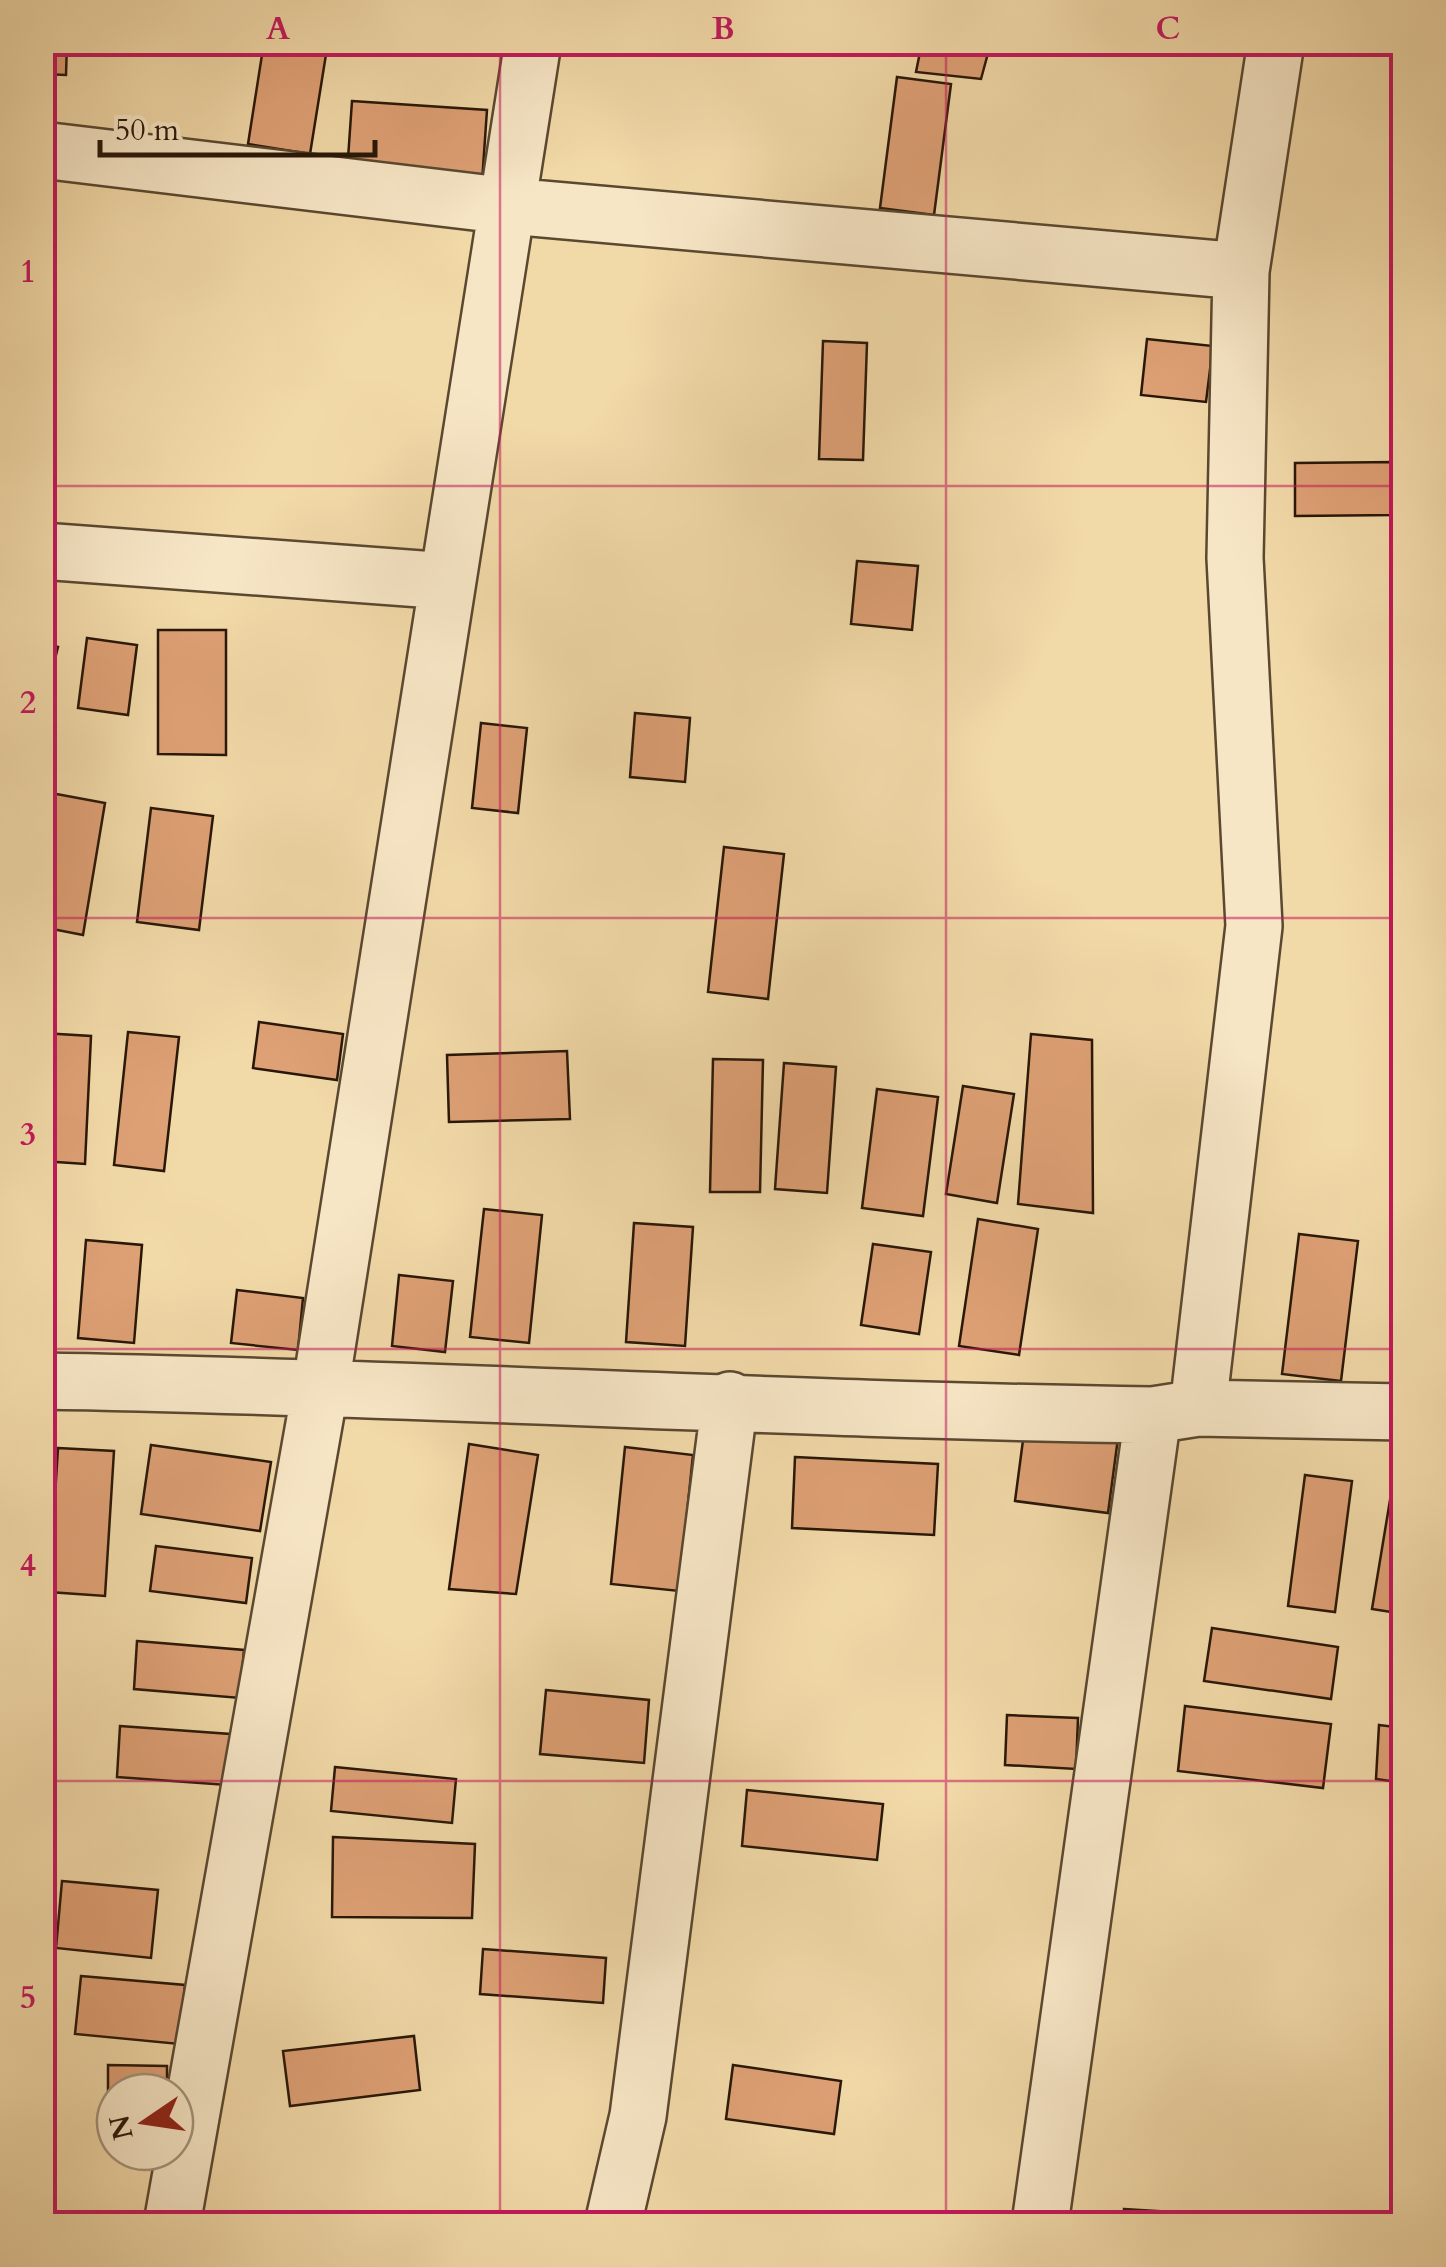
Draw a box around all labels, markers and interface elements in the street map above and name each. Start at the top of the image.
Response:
text: A [266,7,290,51]
text: B [711,7,735,51]
text: C [1156,7,1180,51]
scale bar [100,95,375,157]
text: 50 m [115,110,180,151]
text: 1 [20,250,36,294]
text: 2 [20,681,36,725]
text: 3 [20,1113,36,1157]
text: 4 [20,1544,36,1588]
text: 5 [20,1976,36,2020]
north arrow [95,2072,195,2172]
text: N [100,2111,143,2144]

